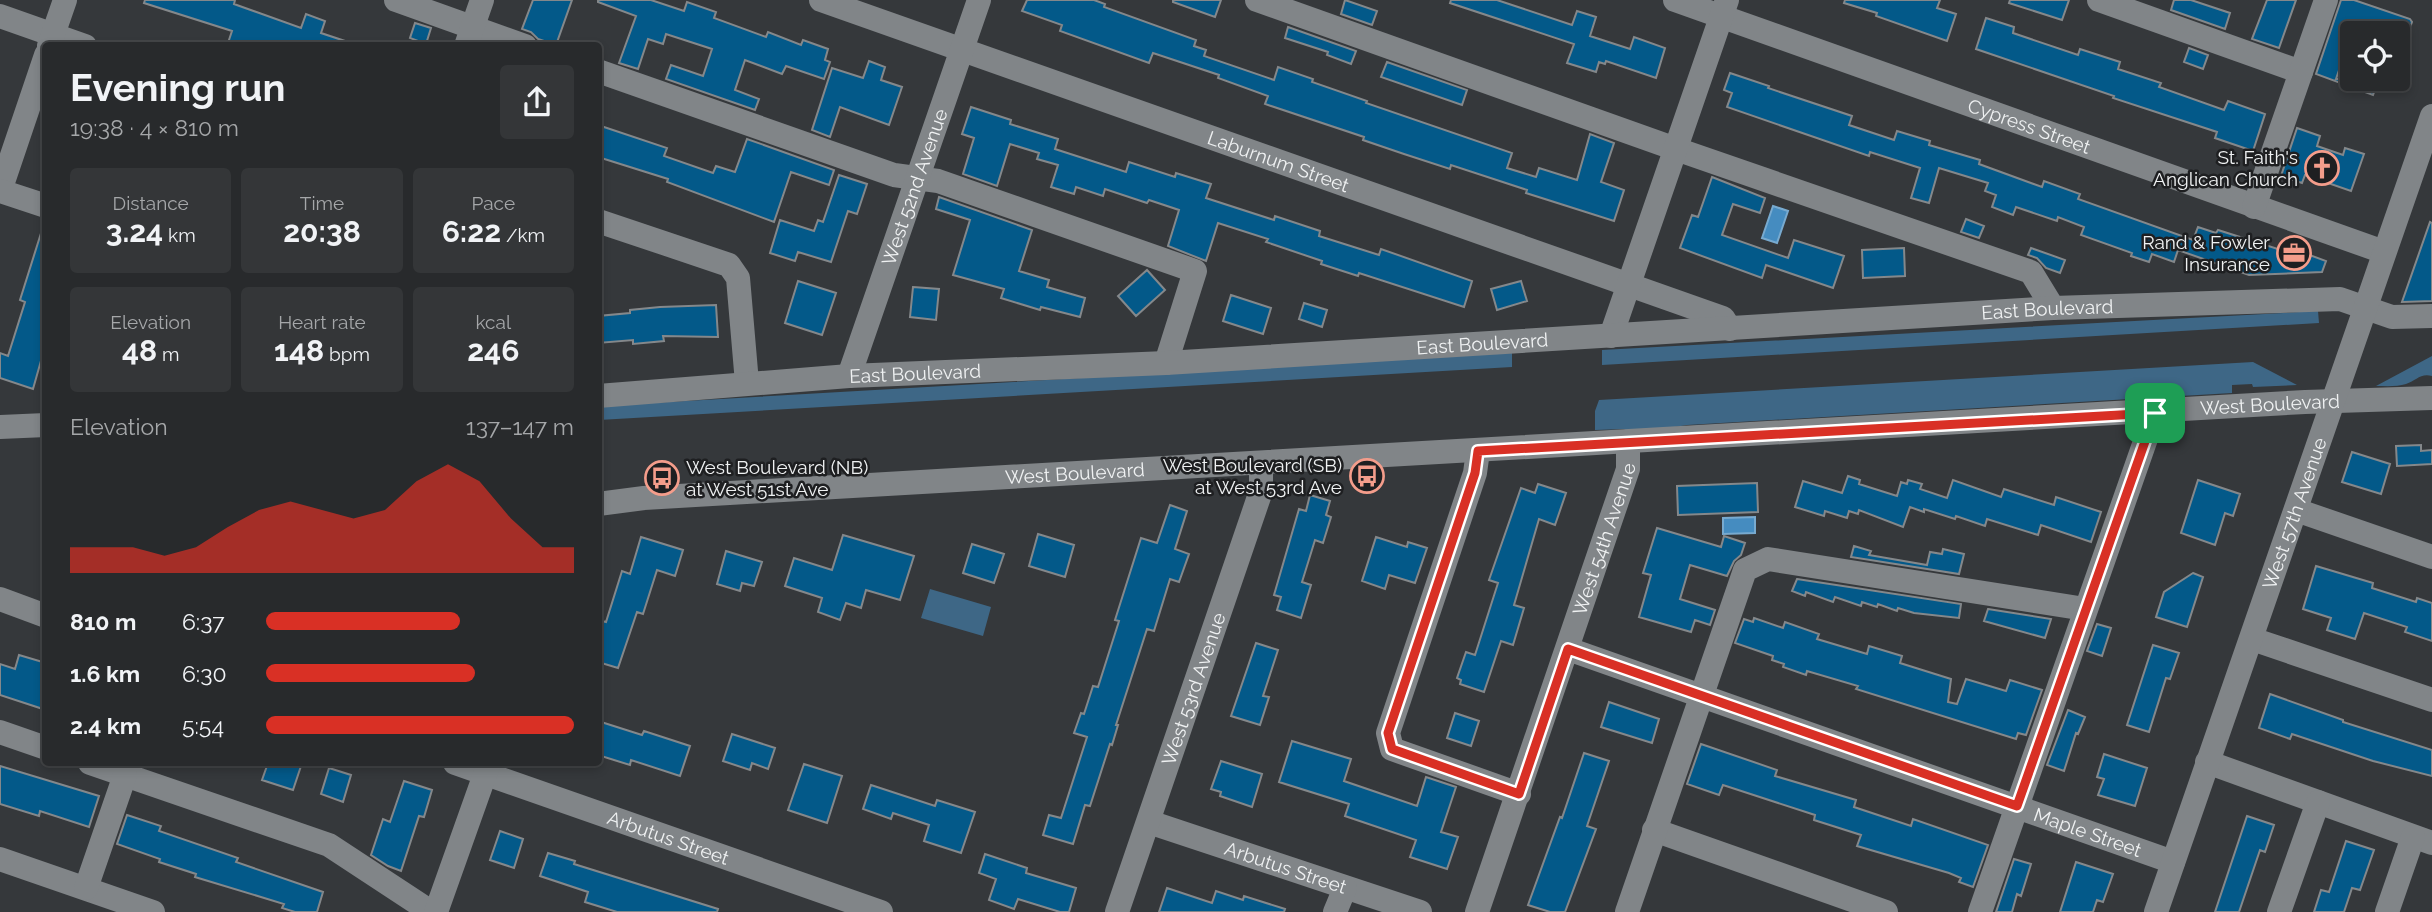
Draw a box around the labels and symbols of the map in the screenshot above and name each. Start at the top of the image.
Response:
street label: Cypress Street [1965,94,2094,158]
street label: West 52nd Avenue [877,106,952,268]
street label: Laburnum Street [1205,126,1353,197]
place label: St. Faith's Anglican Church [2153,146,2298,190]
church icon: St. Faith's Anglican Church [2303,149,2341,187]
place label: Rand & Fowler Insurance [2142,231,2270,275]
office icon: Rand & Fowler Insurance [2275,234,2313,272]
street label: East Boulevard [1981,295,2114,323]
street label: East Boulevard [1416,328,1549,358]
street label: East Boulevard [849,360,982,387]
pin [2125,383,2185,443]
street label: West Boulevard [2199,390,2340,419]
street label: West 57th Avenue [2258,435,2331,592]
place label: West Boulevard (SB) at West 53rd Ave [1163,454,1342,498]
place label: West Boulevard (NB) at West 51st Ave [686,456,868,500]
bus stop icon: West Boulevard (SB) at West 53rd Ave [1348,457,1386,495]
street label: West Boulevard [1004,458,1145,488]
bus stop icon: West Boulevard (NB) at West 51st Ave [643,459,681,497]
street label: West 54th Avenue [1568,463,1639,618]
street label: West 53rd Avenue [1157,609,1230,768]
street label: Maple Street [2031,803,2145,861]
street label: Arbutus Street [605,806,732,869]
street label: Arbutus Street [1222,837,1350,898]

